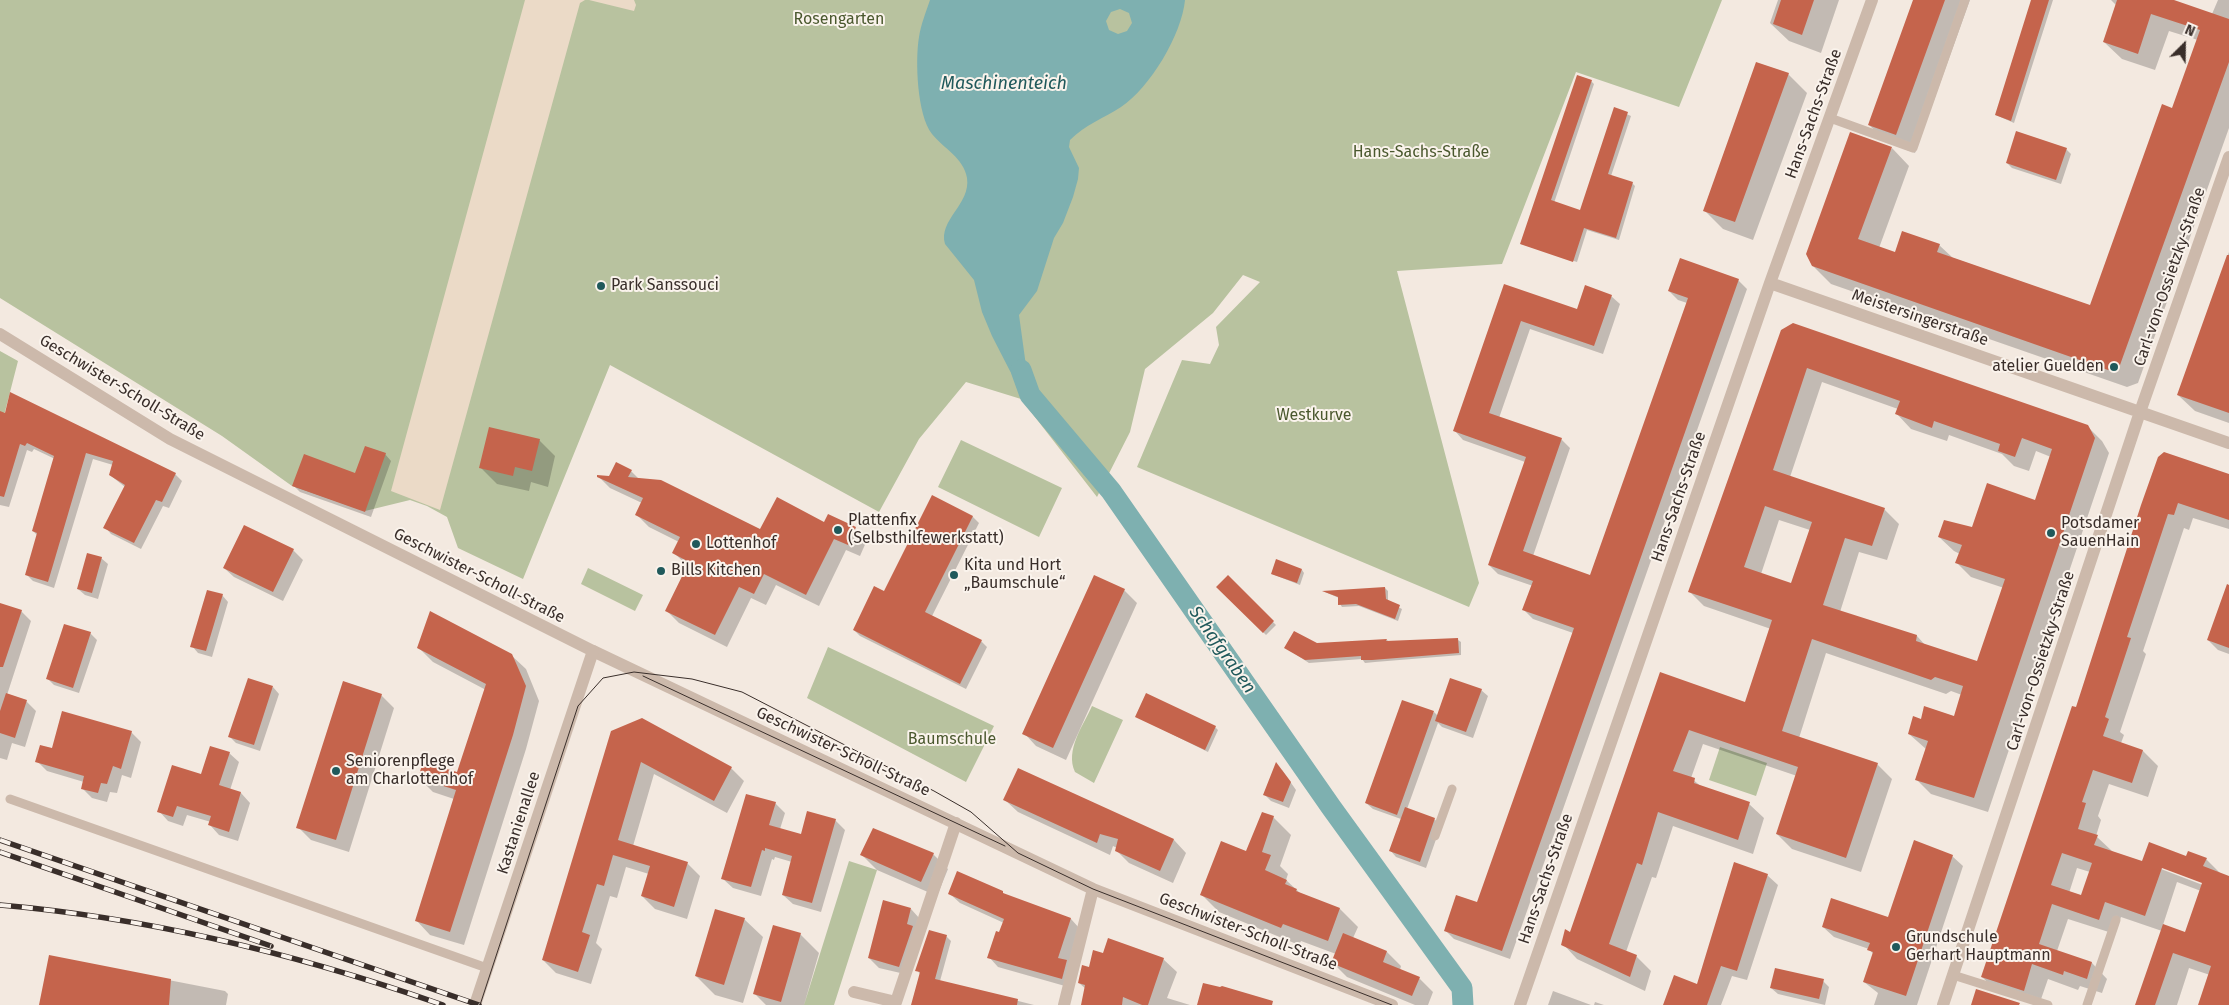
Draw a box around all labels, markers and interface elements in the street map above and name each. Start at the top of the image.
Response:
park label: Rosengarten [794,10,884,30]
north arrow [2159,20,2209,70]
text: N [2182,21,2198,40]
street label: Hans-Sachs-Straße [1782,47,1846,181]
water label: Maschinenteich [941,73,1067,95]
park label: Hans-Sachs-Straße [1353,143,1489,163]
street label: Carl-von-Ossietzky-Straße [2130,185,2210,369]
place label: Park Sanssouci [611,276,719,296]
marker: Park Sanssouci [595,280,607,292]
street label: Meistersingerstraße [1849,286,1991,350]
street label: Geschwister-Scholl-Straße [36,331,208,445]
place label: atelier Guelden [1992,357,2104,377]
marker: atelier Guelden [2108,361,2120,373]
park label: Westkurve [1276,406,1352,426]
street label: Hans-Sachs-Straße [1648,429,1710,565]
place label: Plattenfix (Selbsthilfewerkstatt) [848,511,1004,549]
place label: Potsdamer SauenHain [2061,514,2139,552]
street label: Geschwister-Scholl-Straße [390,524,568,628]
marker: Plattenfix (Selbsthilfewerkstatt) [832,524,844,536]
marker: Potsdamer SauenHain [2045,527,2057,539]
place label: Lottenhof [706,534,776,554]
marker: Lottenhof [690,538,702,550]
place label: Kita und Hort „Baumschule“ [964,556,1065,594]
place label: Bills Kitchen [671,561,761,581]
marker: Bills Kitchen [655,565,667,577]
marker: Kita und Hort „Baumschule“ [948,569,960,581]
street label: Carl-von-Ossietzky-Straße [2003,569,2079,753]
water label: Schafgraben [1184,602,1260,698]
street label: Geschwister-Scholl-Straße [753,703,933,801]
park label: Baumschule [908,730,996,750]
place label: Seniorenpflege am Charlottenhof [346,752,473,790]
marker: Seniorenpflege am Charlottenhof [330,765,342,777]
street label: Kastanienallee [493,769,545,877]
street label: Hans-Sachs-Straße [1515,811,1577,947]
street label: Geschwister-Scholl-Straße [1156,889,1340,975]
place label: Grundschule Gerhart Hauptmann [1906,928,2051,966]
marker: Grundschule Gerhart Hauptmann [1890,941,1902,953]

